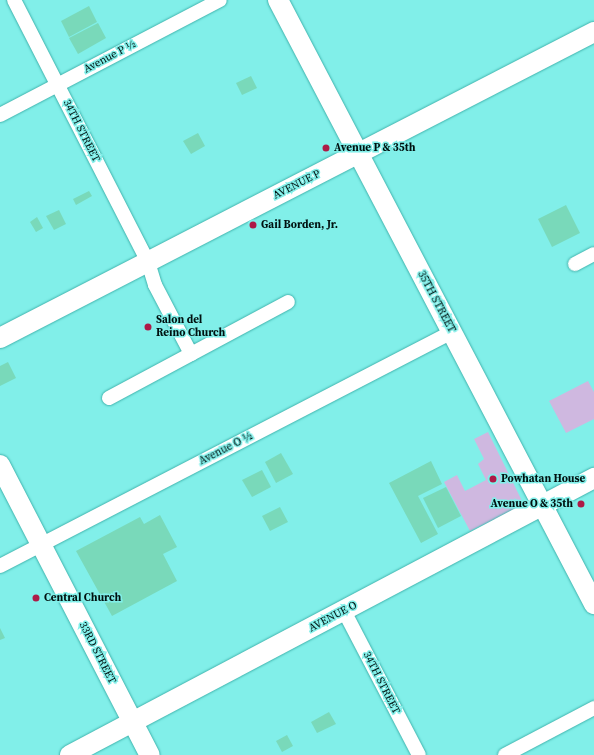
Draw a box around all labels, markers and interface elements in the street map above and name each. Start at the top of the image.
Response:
street label: Avenue P ½ [82,38,138,76]
street label: 34TH STREET [60,98,102,164]
place label: Avenue P & 35th [334,141,415,155]
marker: Avenue P & 35th [321,143,331,153]
street label: AVENUE P [271,167,323,203]
place label: Gail Borden, Jr. [261,218,338,232]
marker: Gail Borden, Jr. [248,220,258,230]
street label: 35TH STREET [414,269,458,335]
place label: Salon del Reino Church [156,314,225,340]
marker: Salon del Reino Church [143,322,153,332]
street label: Avenue O ½ [197,430,255,468]
place label: Powhatan House [501,472,585,486]
marker: Powhatan House [488,474,498,484]
place label: Avenue O & 35th [491,497,573,511]
marker: Avenue O & 35th [576,499,586,509]
place label: Central Church [44,591,121,605]
marker: Central Church [31,593,41,603]
street label: AVENUE O [307,599,359,635]
street label: 33RD STREET [76,620,118,686]
street label: 34TH STREET [360,650,402,716]

